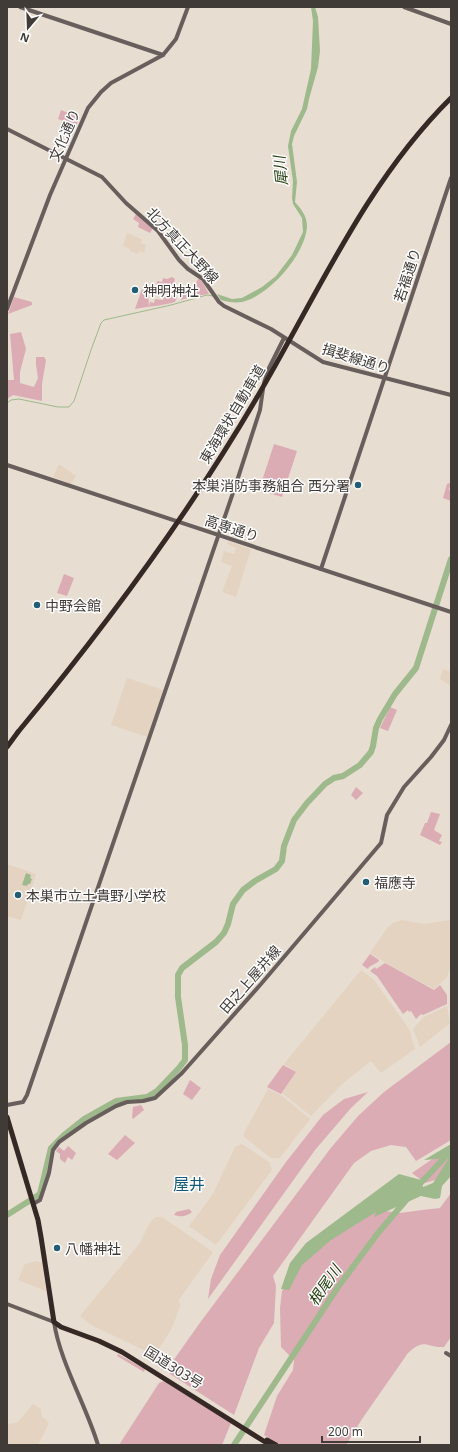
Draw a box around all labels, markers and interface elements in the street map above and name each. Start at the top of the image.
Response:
north arrow [8,8,48,48]
text: N [18,29,31,46]
street label: 文化通り [44,106,84,164]
water label: 犀川 [268,153,292,187]
street label: 北方真正大野線 [143,203,223,287]
street label: 若福通り [389,245,425,305]
place label: 神明神社 [143,281,199,300]
marker: 神明神社 [130,285,140,295]
street label: 揖斐線通り [320,339,392,377]
street label: 東海環状自動車道 [195,361,269,467]
place label: 本巣消防事務組合 西分署 [192,476,350,495]
marker: 本巣消防事務組合 西分署 [353,480,363,490]
street label: 高専通り [202,510,262,546]
place label: 中野会館 [45,596,101,615]
marker: 中野会館 [32,600,42,610]
place label: 福應寺 [374,873,416,892]
marker: 福應寺 [361,877,371,887]
place label: 本巣市立土貴野小学校 [26,886,166,905]
marker: 本巣市立土貴野小学校 [13,890,23,900]
street label: 田之上屋井線 [215,941,285,1017]
district label: 屋井 [173,1173,205,1195]
place label: 八幡神社 [65,1239,121,1258]
marker: 八幡神社 [52,1243,62,1253]
water label: 根尾川 [303,1259,346,1309]
street label: 国道303号 [141,1341,207,1393]
scale bar [322,1418,420,1444]
text: 200 m [328,1423,363,1440]

